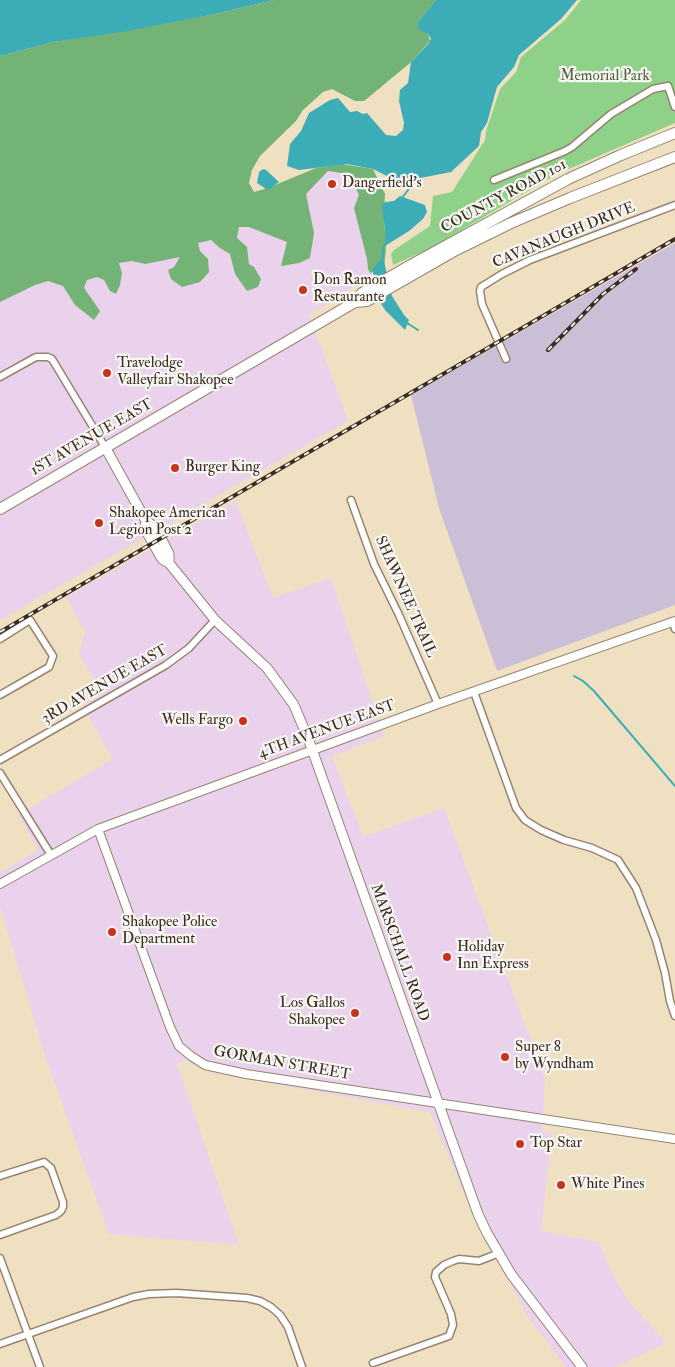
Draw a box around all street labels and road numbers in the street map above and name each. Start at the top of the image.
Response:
street label: COUNTY ROAD 101 [438,156,570,238]
street label: CAVANAUGH DRIVE [490,199,638,273]
street label: 1ST AVENUE EAST [28,396,156,480]
street label: SHAWNEE TRAIL [370,533,440,661]
street label: 3RD AVENUE EAST [39,642,171,728]
street label: 4TH AVENUE EAST [256,697,398,763]
street label: MARSCHALL ROAD [366,882,432,1024]
street label: GORMAN STREET [212,1043,352,1085]

